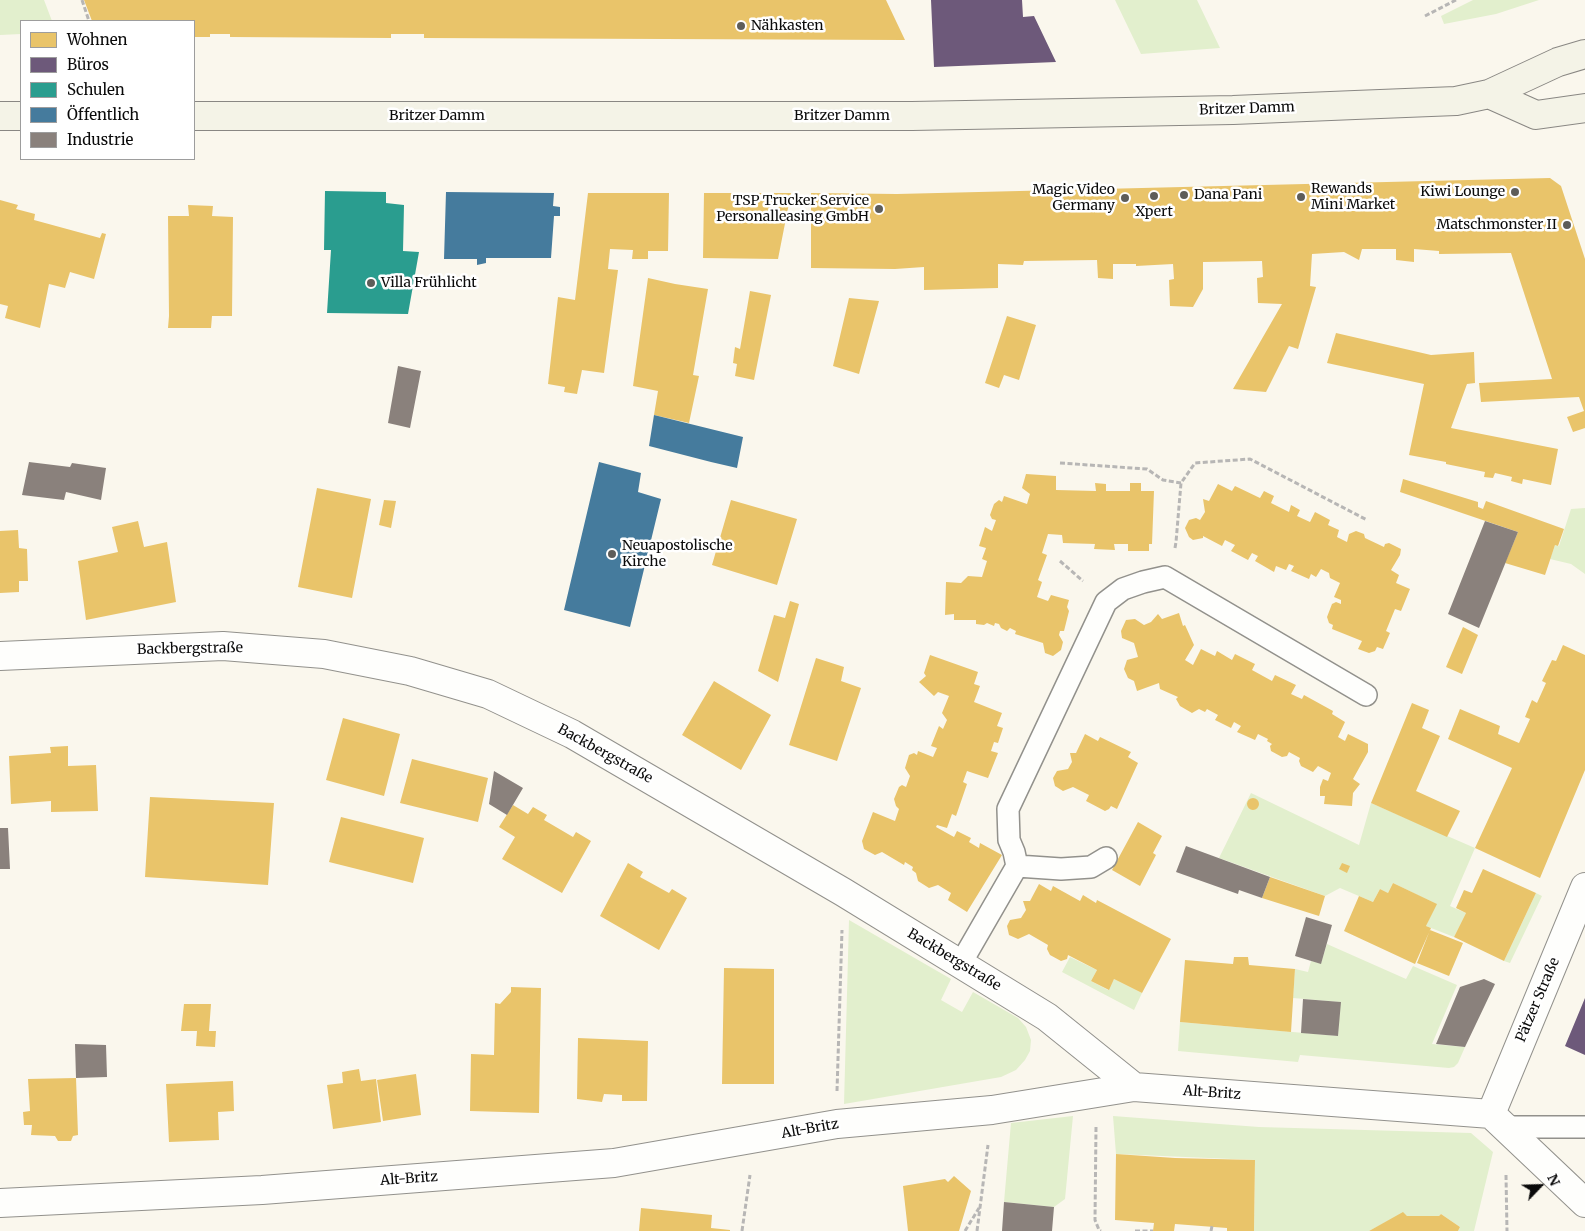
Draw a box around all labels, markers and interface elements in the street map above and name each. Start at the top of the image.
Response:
place label: Nähkasten [751,18,824,34]
legend [20,20,195,160]
marker: Nähkasten [735,20,747,32]
text: Wohnen [67,30,127,49]
text: Büros [67,55,109,74]
text: Schulen [67,80,125,99]
street label: Britzer Damm [1199,99,1295,119]
text: Öffentlich [67,105,139,124]
street label: Britzer Damm [389,108,485,124]
street label: Britzer Damm [794,108,890,124]
text: Industrie [67,130,133,149]
place label: Rewands Mini Market [1311,181,1395,213]
place label: Magic Video Germany [1032,182,1115,214]
place label: Kiwi Lounge [1420,184,1505,200]
marker: Kiwi Lounge [1509,186,1521,198]
place label: Dana Pani [1194,187,1262,203]
marker: Dana Pani [1178,189,1190,201]
marker: Xpert [1148,190,1160,202]
marker: Rewands Mini Market [1295,191,1307,203]
marker: Magic Video Germany [1119,192,1131,204]
place label: TSP Trucker Service Personalleasing GmbH [716,193,869,226]
marker: TSP Trucker Service Personalleasing GmbH [873,203,885,215]
place label: Xpert [1135,204,1173,220]
place label: Matschmonster II [1437,217,1557,233]
marker: Matschmonster II [1561,219,1573,231]
place label: Villa Frühlicht [381,275,477,291]
marker: Villa Frühlicht [365,277,377,289]
place label: Neuapostolische Kirche [622,538,733,570]
marker: Neuapostolische Kirche [606,548,618,560]
street label: Backbergstraße [137,640,243,658]
street label: Backbergstraße [555,721,655,787]
street label: Backbergstraße [904,925,1004,995]
street label: Pätzer Straße [1513,955,1563,1045]
street label: Alt-Britz [1183,1083,1241,1103]
street label: Alt-Britz [780,1116,840,1142]
north arrow [1515,1161,1565,1211]
street label: Alt-Britz [380,1169,438,1189]
text: N [1543,1171,1564,1189]

